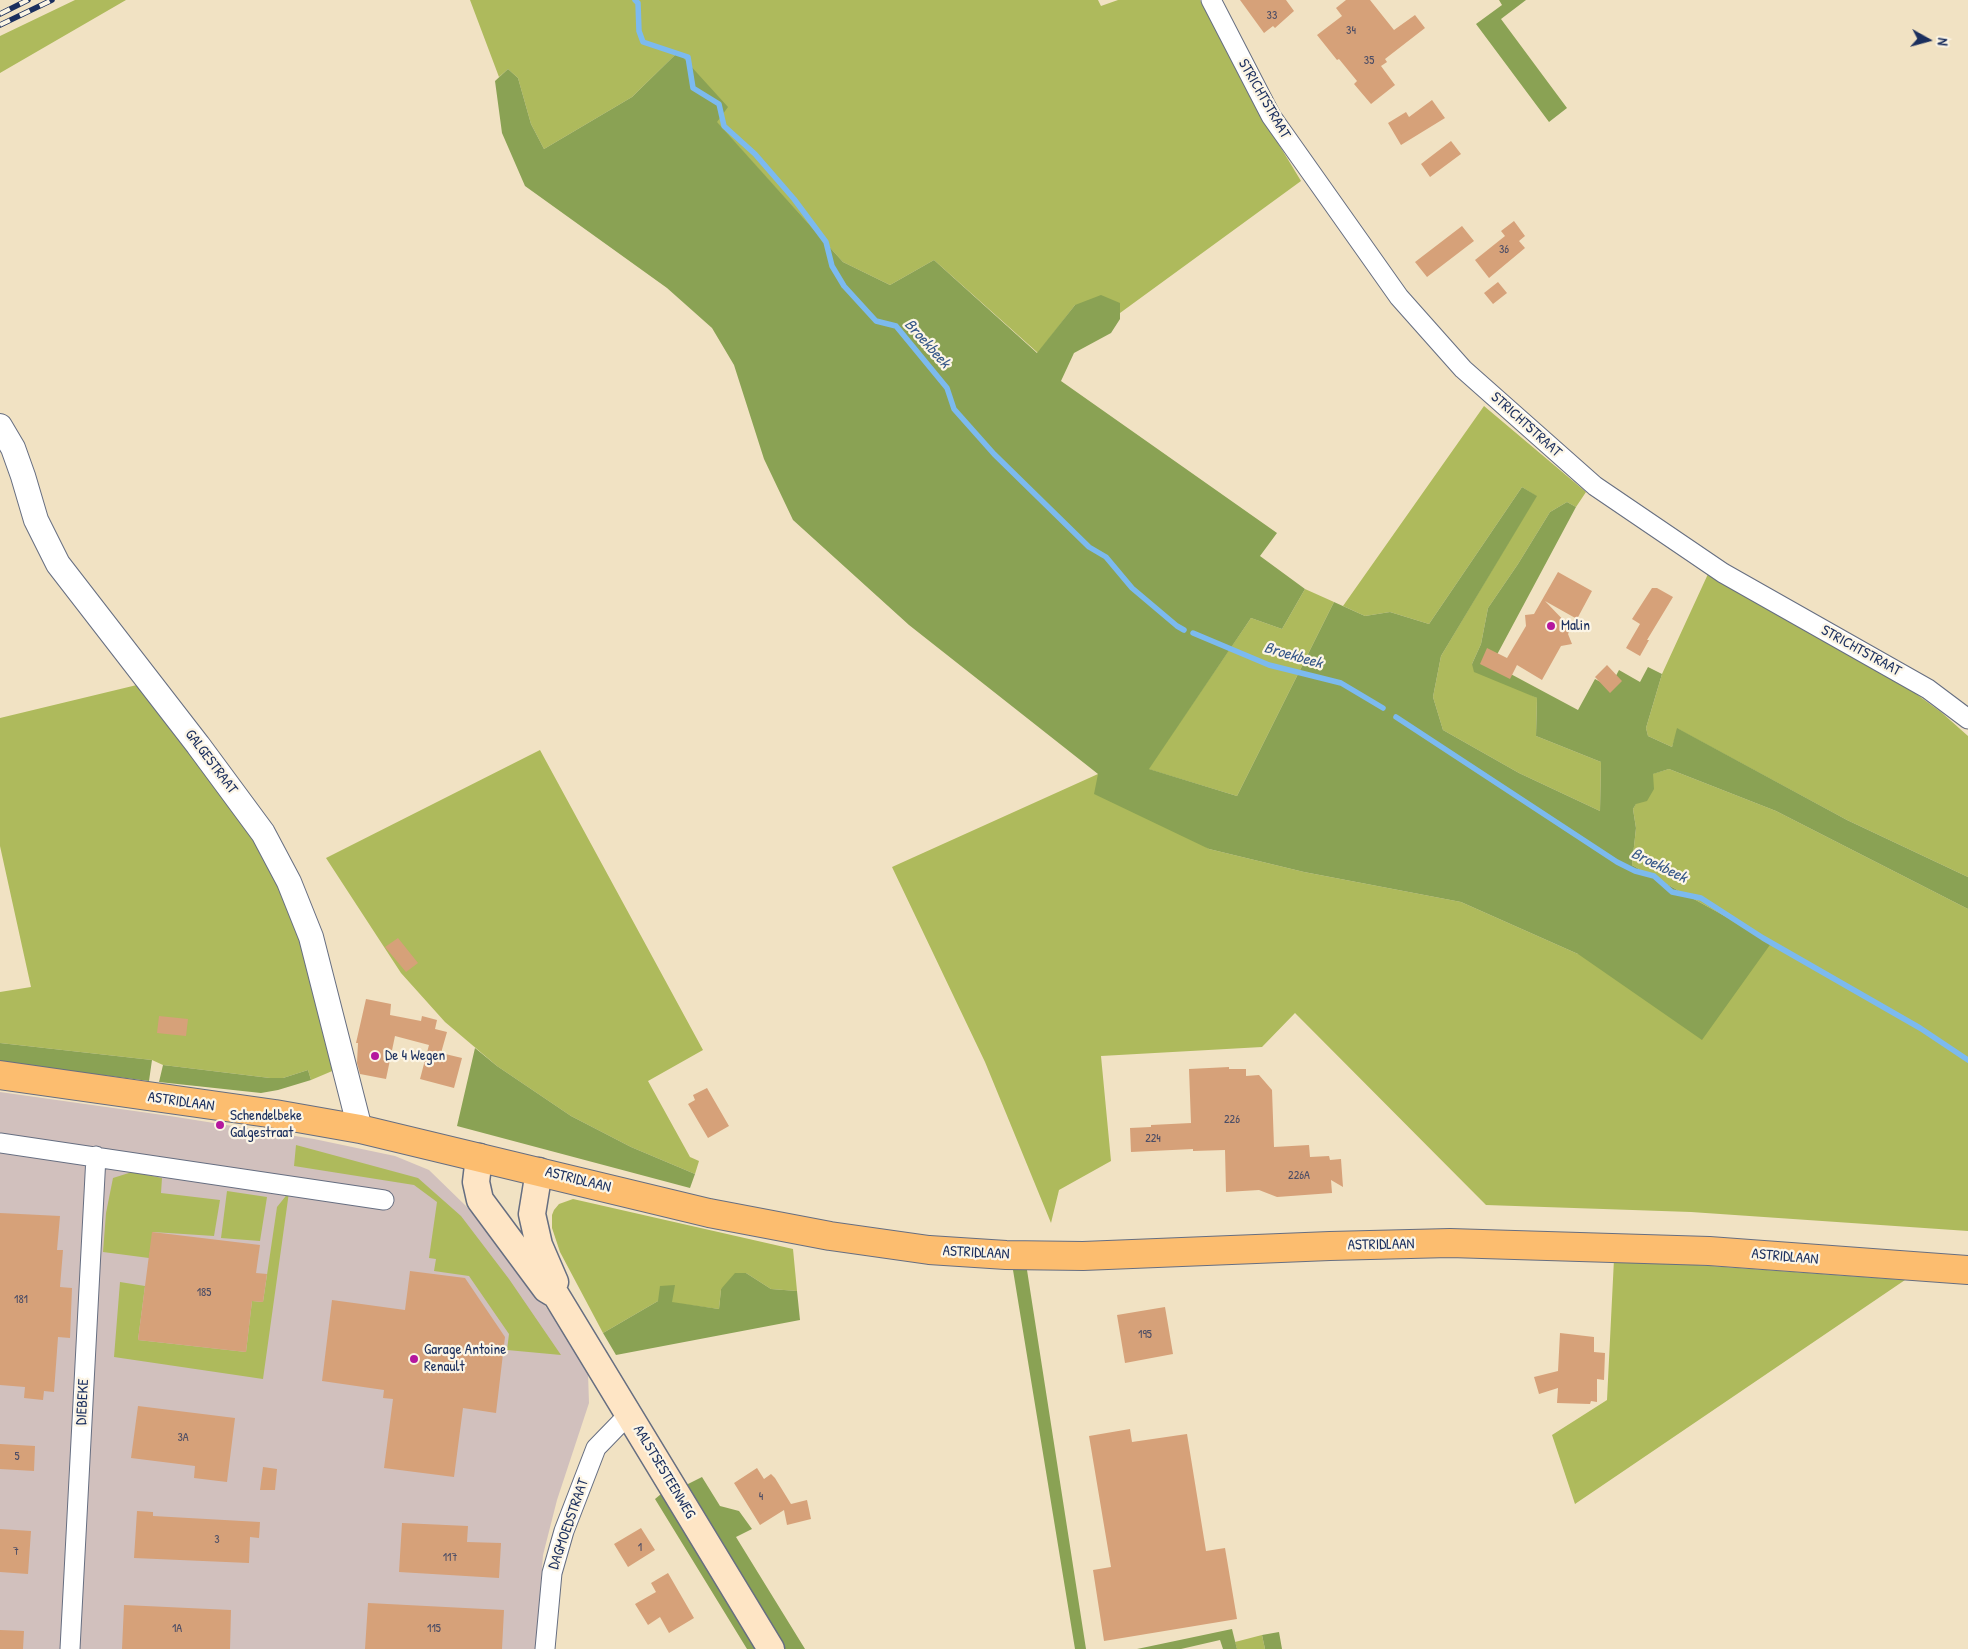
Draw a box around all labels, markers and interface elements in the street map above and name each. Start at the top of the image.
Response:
house number: 33 [1267,9,1277,23]
north arrow [1903,15,1953,65]
house number: 34 [1346,24,1356,38]
text: N [1934,37,1953,47]
house number: 35 [1364,54,1374,68]
street label: STRICHTSTRAAT [1234,56,1294,142]
house number: 36 [1499,243,1509,257]
water label: Broekbeek [900,315,954,373]
street label: STRICHTSTRAAT [1487,389,1565,461]
place label: Malin [1561,617,1590,635]
marker: Malin [1545,620,1557,632]
street label: STRICHTSTRAAT [1818,622,1904,680]
water label: Broekbeek [1262,639,1324,673]
street label: GALGESTRAAT [181,726,241,798]
water label: Broekbeek [1628,844,1690,888]
place label: De 4 Wegen [385,1047,445,1065]
marker: De 4 Wegen [369,1050,381,1062]
street label: ASTRIDLAAN [147,1088,215,1116]
place label: Schendelbeke Galgestraat [230,1107,302,1142]
house number: 226 [1224,1113,1240,1127]
marker: Schendelbeke Galgestraat [214,1119,226,1131]
house number: 224 [1145,1132,1161,1146]
street label: ASTRIDLAAN [543,1163,613,1197]
house number: 226A [1288,1169,1310,1183]
street label: ASTRIDLAAN [1347,1235,1415,1255]
street label: ASTRIDLAAN [942,1242,1010,1264]
street label: ASTRIDLAAN [1751,1245,1819,1269]
house number: 185 [197,1286,211,1300]
house number: 181 [14,1293,28,1307]
house number: 195 [1138,1328,1152,1342]
place label: Garage Antoine Renault [424,1341,506,1376]
marker: Garage Antoine Renault [408,1353,420,1365]
street label: DIEBEKE [73,1379,93,1425]
street label: AALSTSESTEENWEG [629,1422,699,1522]
house number: 3A [177,1431,189,1445]
house number: 5 [14,1450,20,1464]
street label: DAGMOEDSTRAAT [545,1476,593,1572]
house number: 4 [759,1490,763,1504]
house number: 3 [214,1533,220,1547]
house number: 1 [638,1541,642,1555]
house number: 7 [13,1545,19,1559]
house number: 117 [443,1551,457,1565]
house number: 1A [172,1622,182,1636]
house number: 115 [427,1622,441,1636]

